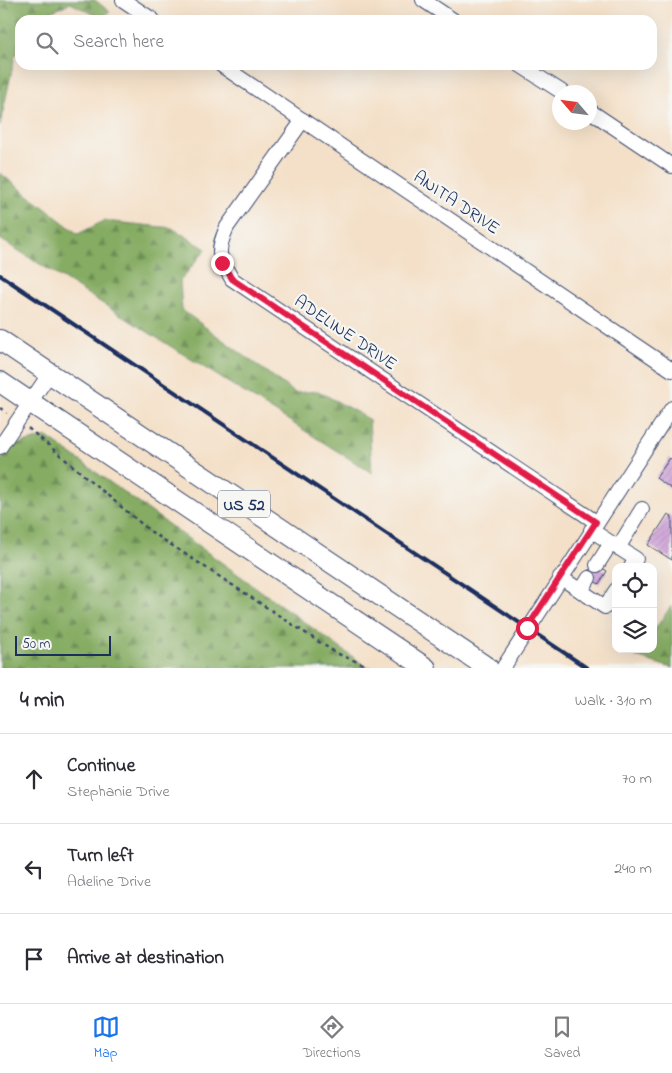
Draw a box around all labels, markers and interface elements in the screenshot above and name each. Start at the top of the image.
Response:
search box [15,15,657,70]
icon: search [33,29,61,57]
text: Search here [73,29,164,56]
north arrow [552,85,597,130]
street label: ANITA DRIVE [408,165,504,242]
route end [211,252,234,275]
street label: ADELINE DRIVE [288,290,402,378]
road number: US 52 [218,490,270,518]
map controls [612,563,657,653]
button: locate [612,563,657,608]
button: layers [612,608,657,653]
route start [516,617,539,640]
scale bar [15,633,111,656]
text: 50 m [22,634,50,655]
text: 4 min [20,686,64,716]
text: Walk · 310 m [575,689,652,713]
text: Continue [67,753,135,780]
icon: ahead [20,765,48,793]
text: 70 m [622,767,652,791]
text: Stephanie Drive [67,780,170,804]
text: Turn left [67,843,134,870]
icon: left [20,855,48,883]
text: 240 m [614,857,652,881]
text: Adeline Drive [67,870,151,894]
icon: arrive [20,945,48,973]
text: Arrive at destination [67,945,224,972]
tab: Map [92,1013,120,1064]
tab: Directions [303,1013,361,1064]
tab: Saved [544,1013,580,1064]

